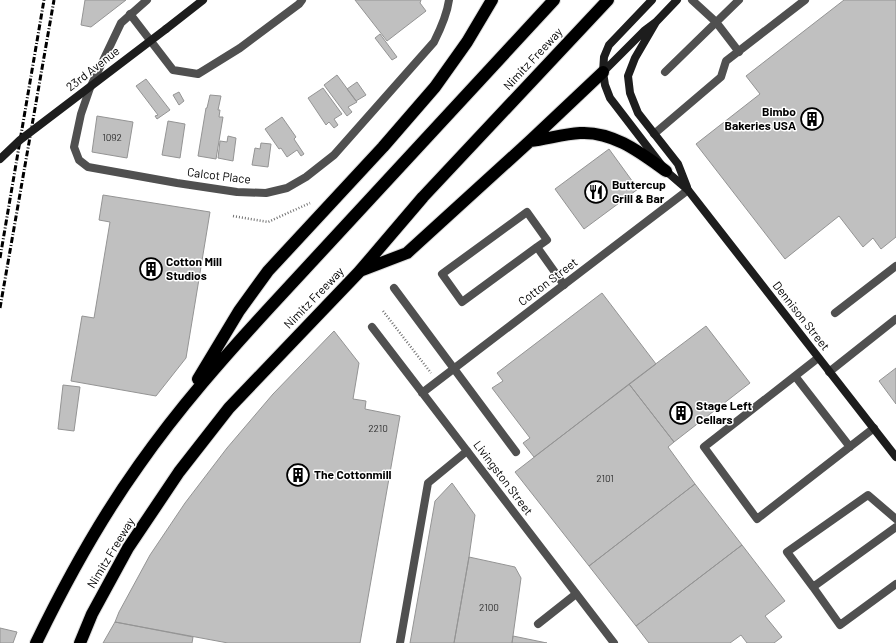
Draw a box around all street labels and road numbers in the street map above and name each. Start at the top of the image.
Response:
street label: Nimitz Freeway [500,24,565,92]
street label: 23rd Avenue [63,43,122,93]
street label: Calcot Place [186,164,252,186]
street label: Cotton Street [515,254,580,308]
street label: Nimitz Freeway [280,263,346,331]
street label: Dennison Street [770,278,833,353]
street label: Livingston Street [471,437,536,517]
street label: Nimitz Freeway [84,514,137,590]

